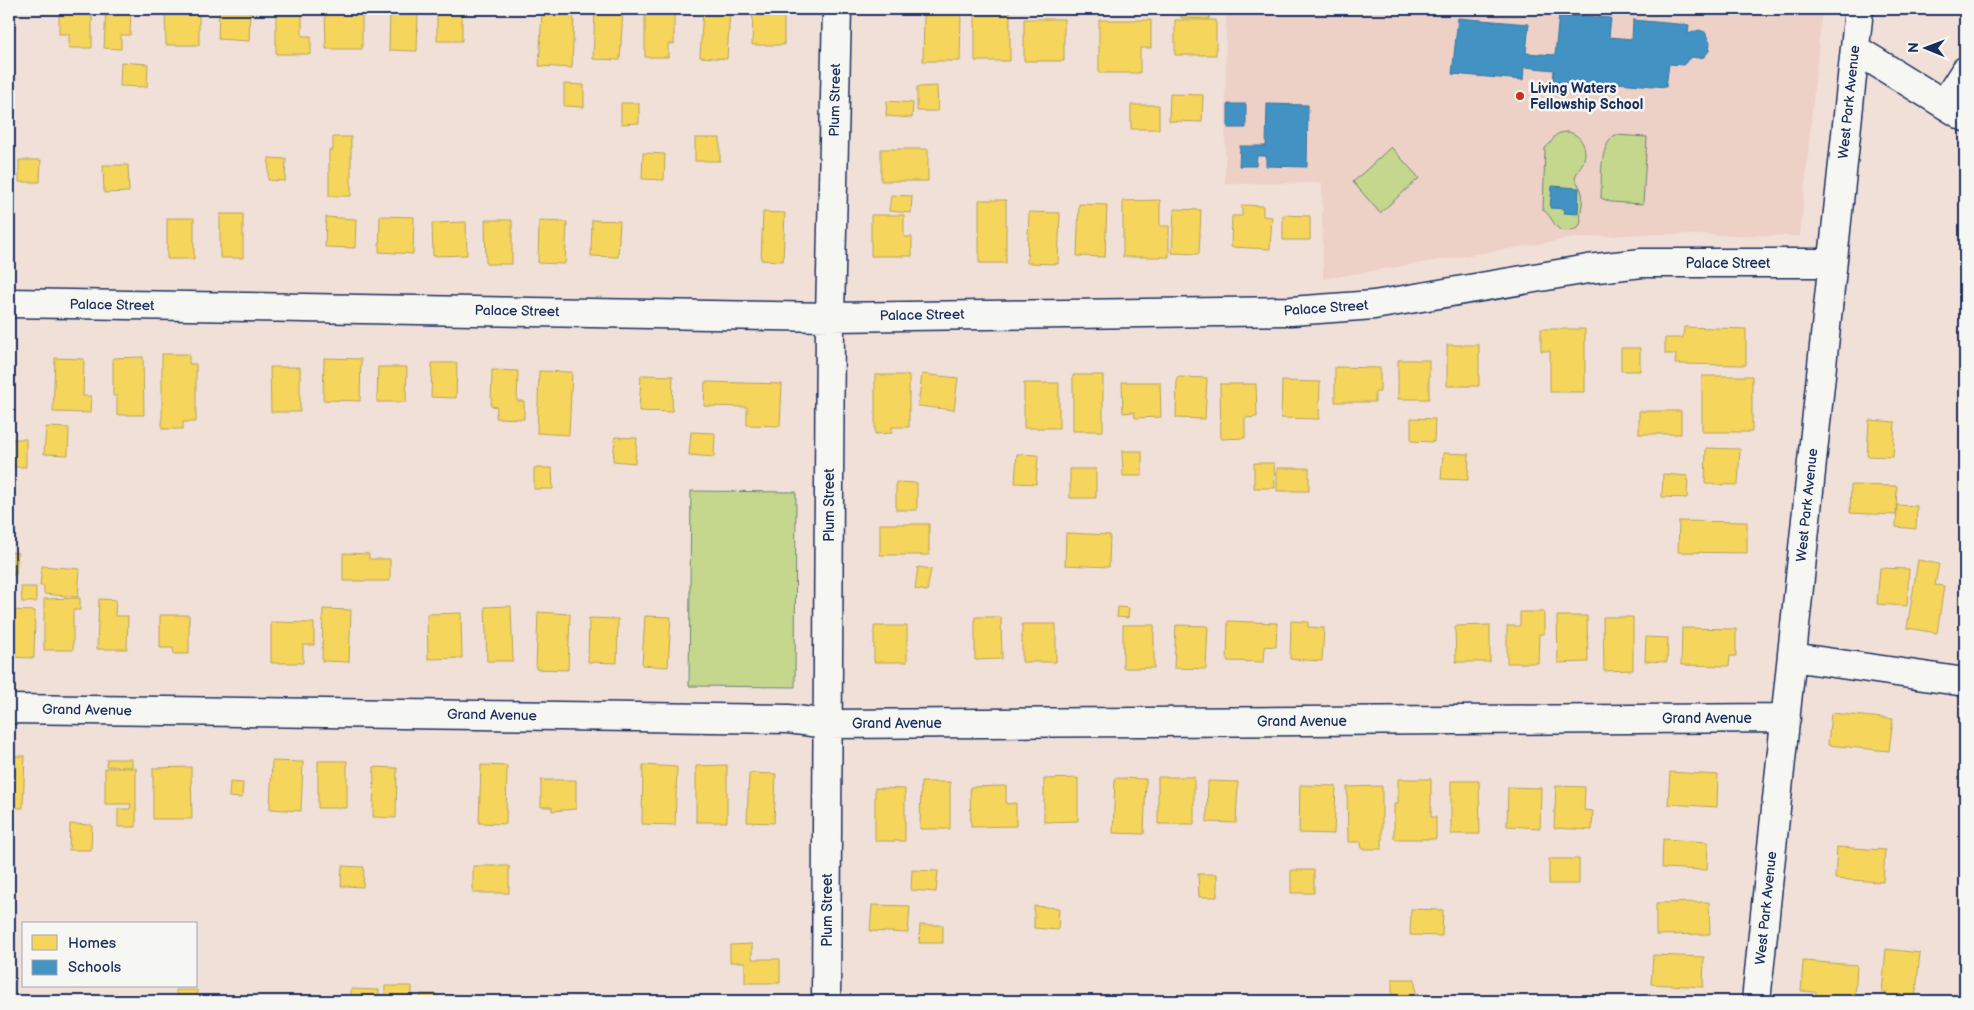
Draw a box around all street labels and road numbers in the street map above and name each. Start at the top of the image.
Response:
street label: West Park Avenue [1835,44,1863,160]
street label: Plum Street [826,63,844,137]
street label: Palace Street [1686,255,1771,272]
street label: Palace Street [69,296,155,314]
street label: Palace Street [1283,297,1370,319]
street label: Palace Street [474,302,560,320]
street label: Palace Street [879,306,965,324]
street label: West Park Avenue [1793,447,1821,563]
street label: Plum Street [821,468,838,542]
street label: Grand Avenue [42,701,132,719]
street label: Grand Avenue [447,706,537,724]
street label: Grand Avenue [1662,710,1752,727]
street label: Grand Avenue [1257,713,1347,730]
street label: Grand Avenue [852,715,942,732]
street label: West Park Avenue [1752,850,1780,966]
street label: Plum Street [819,873,836,947]

